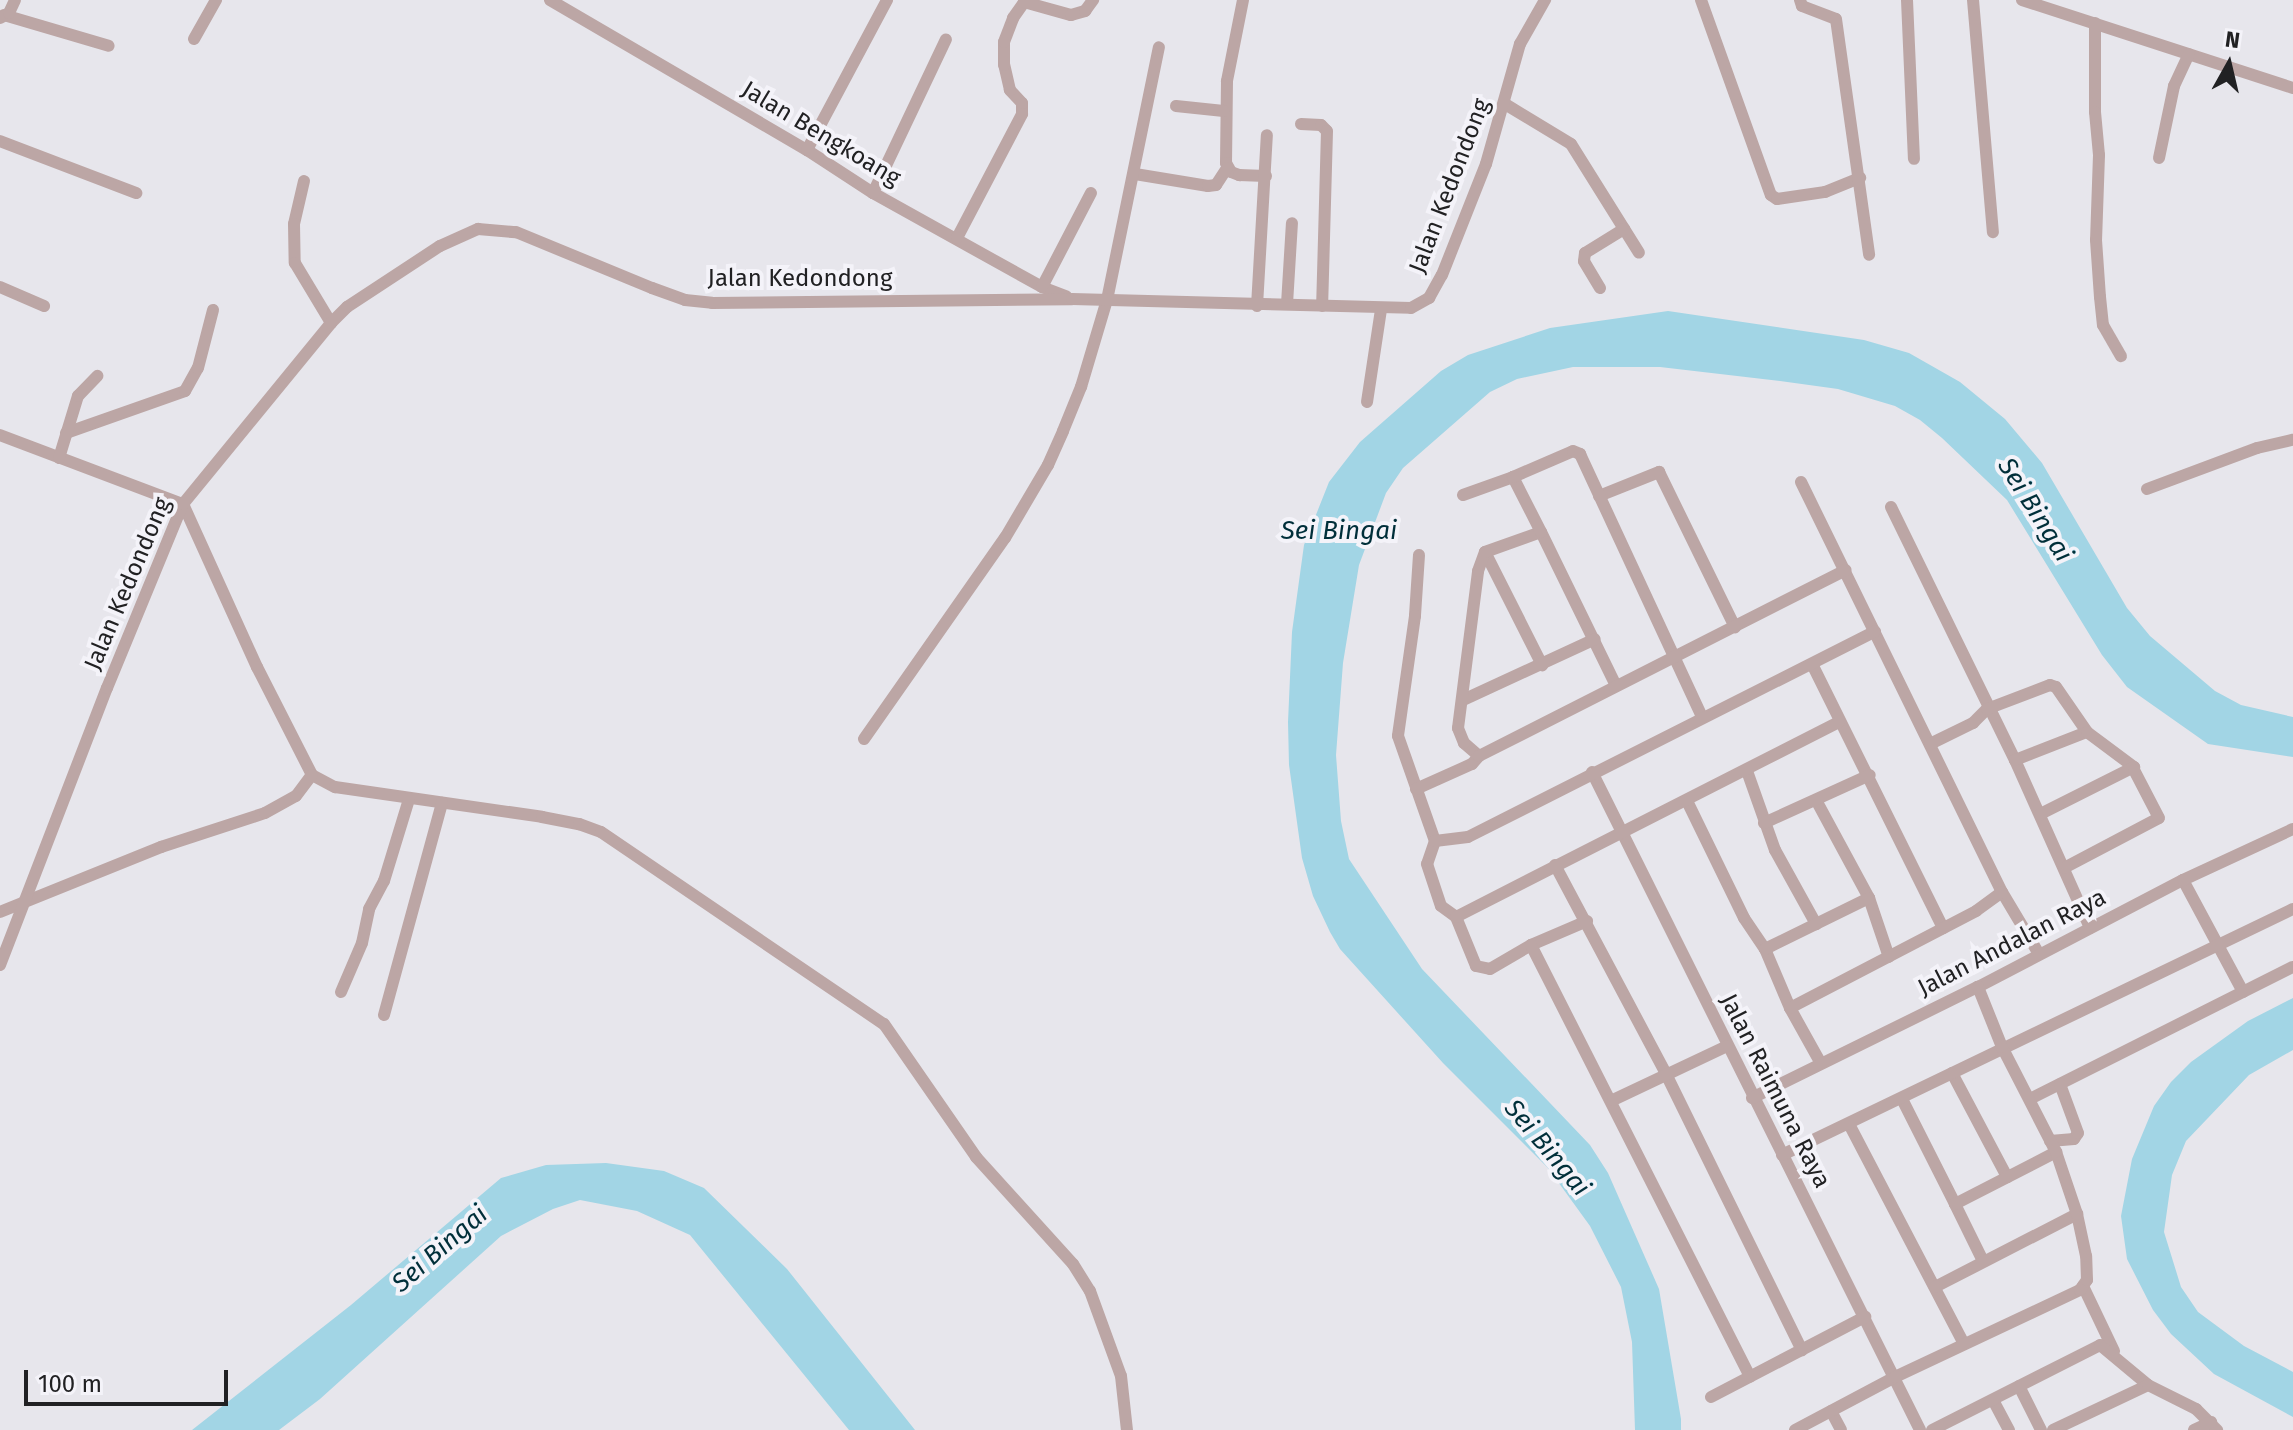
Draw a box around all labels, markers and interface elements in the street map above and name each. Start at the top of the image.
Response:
north arrow [2189,24,2269,104]
text: N [2223,25,2242,54]
street label: Jalan Bengkoang [736,75,906,193]
street label: Jalan Kedondong [1403,95,1497,277]
street label: Jalan Kedondong [708,265,892,293]
water label: Sei Bingai [1991,452,2079,568]
street label: Jalan Kedondong [79,493,177,675]
water label: Sei Bingai [1281,515,1397,547]
street label: Jalan Andalan Raya [1913,883,2111,1003]
street label: Jalan Raimuna Raya [1714,989,1836,1193]
water label: Sei Bingai [1498,1093,1596,1203]
water label: Sei Bingai [386,1199,494,1299]
scale bar [28,1354,232,1404]
text: 100 m [38,1370,102,1398]

